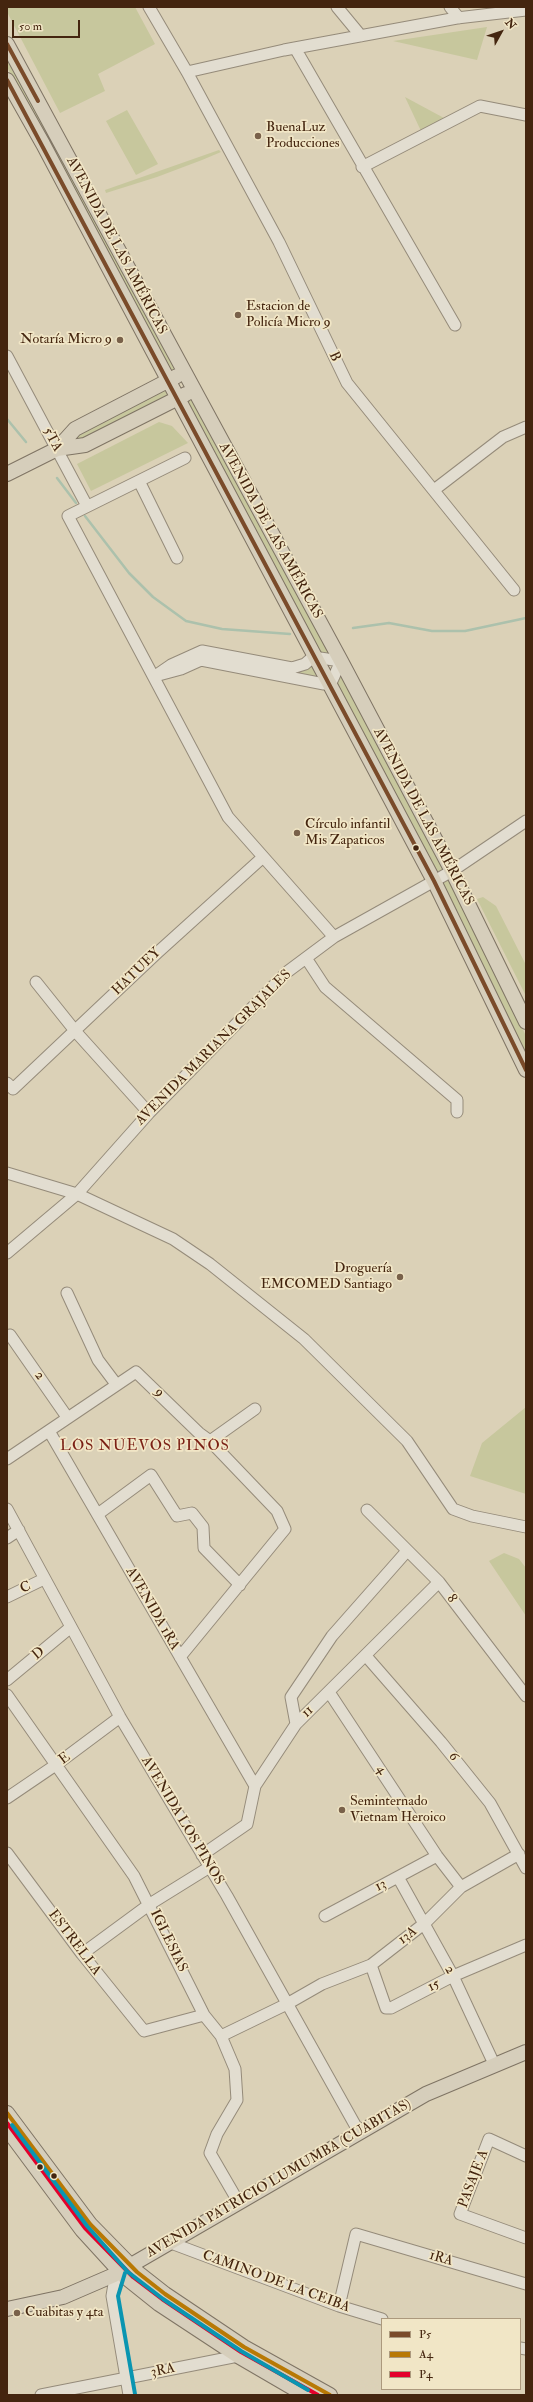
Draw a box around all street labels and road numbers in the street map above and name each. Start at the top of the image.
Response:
street label: AVENIDA DE LAS AMÉRICAS [62,154,170,338]
street label: B [324,349,344,365]
street label: 5TA [39,425,65,455]
street label: AVENIDA DE LAS AMÉRICAS [215,440,325,622]
street label: AVENIDA DE LAS AMÉRICAS [369,725,477,909]
street label: HATUEY [109,945,165,999]
street label: AVENIDA MARIANA GRAJALES [133,967,295,1129]
street label: 2 [30,1368,48,1384]
street label: 9 [151,1385,167,1401]
street label: AVENIDA 1RA [121,1564,183,1654]
street label: C [18,1578,34,1598]
street label: 8 [442,1591,460,1607]
street label: D [29,1644,49,1664]
street label: 11 [299,1702,317,1722]
street label: E [56,1749,74,1769]
street label: 6 [444,1749,462,1765]
street label: AVENIDA LOS PINOS [137,1754,227,1888]
street label: 4 [372,1762,390,1778]
street label: 13 [372,1876,390,1896]
street label: ESTRELLA [44,1907,104,1979]
street label: IGLESIAS [146,1907,190,1975]
street label: 13A [395,1923,421,1949]
street label: 2 [440,1963,458,1977]
street label: 15 [425,1976,443,1996]
street label: AVENIDA PATRICIO LUMUMBA (CUABITAS) [144,2096,414,2262]
street label: PASAJE A [455,2148,493,2210]
street label: CAMINO DE LA CEIBA [200,2247,352,2317]
street label: 1RA [427,2248,455,2270]
street label: 3RA [149,2360,177,2382]

